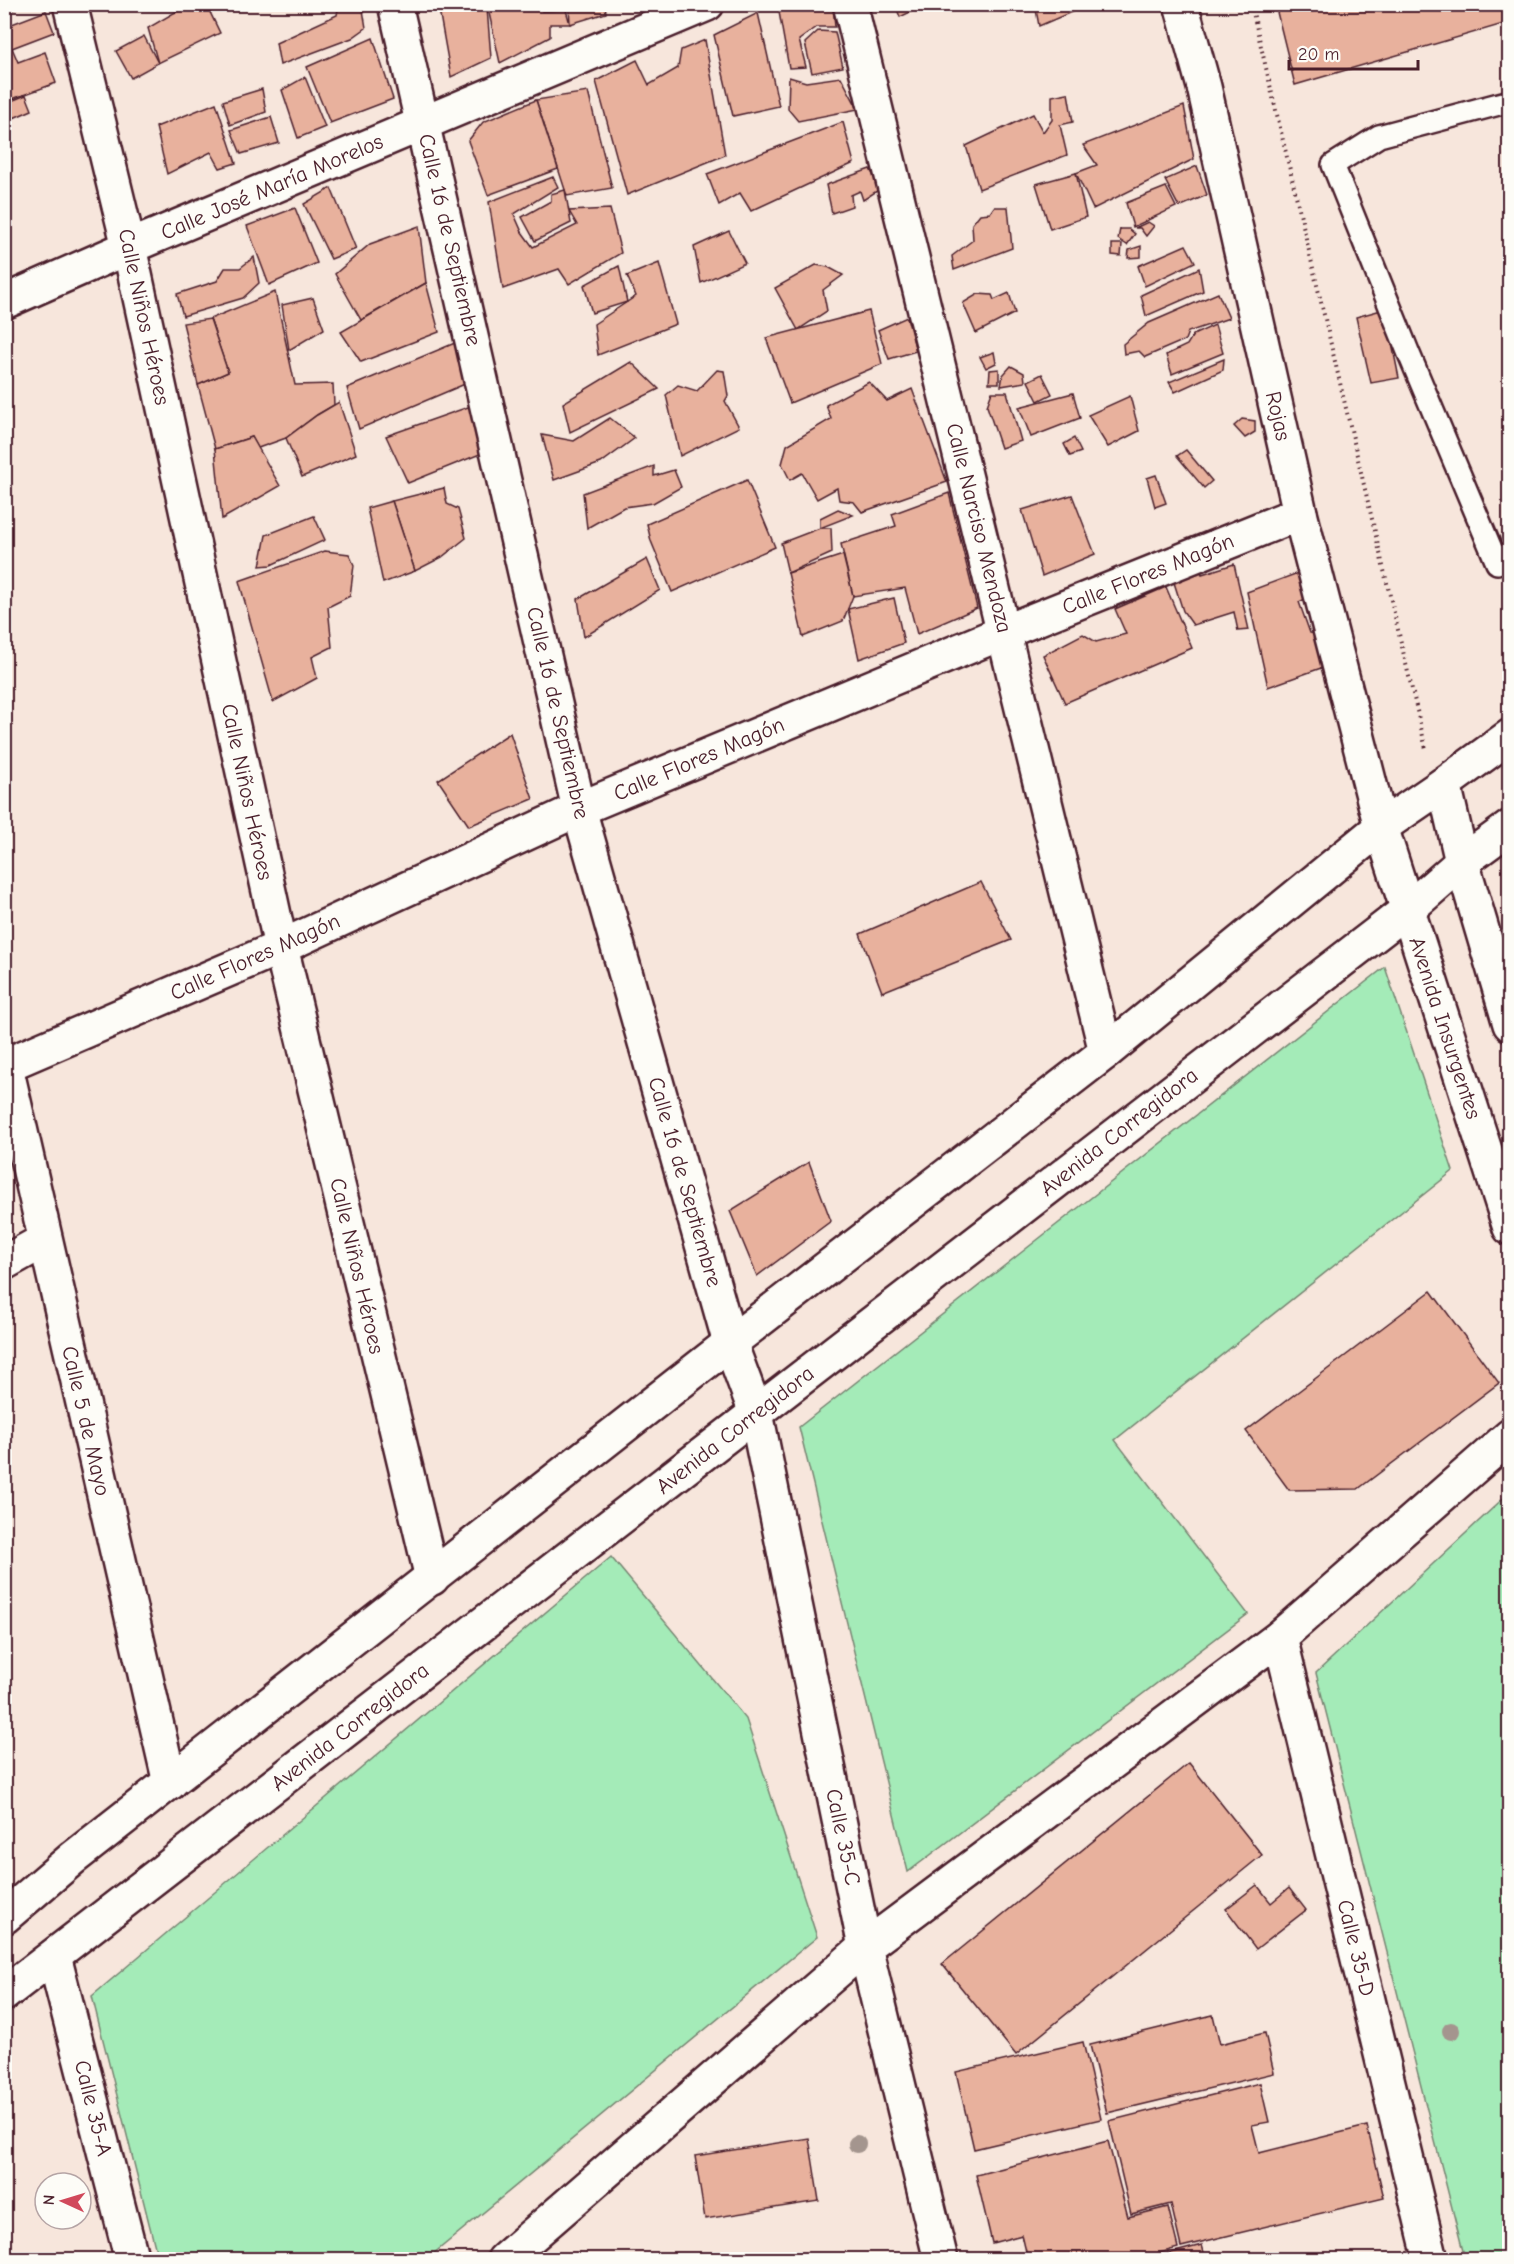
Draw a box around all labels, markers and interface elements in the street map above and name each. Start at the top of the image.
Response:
scale bar [1289,33,1418,71]
text: 20 m [1298,44,1339,65]
street label: Calle José María Morelos [157,128,387,246]
street label: Calle 16 de Septiembre [413,131,487,349]
street label: Calle Niños Héroes [113,226,175,408]
street label: Rojas [1260,389,1296,443]
street label: Calle Narciso Mendoza [940,420,1018,636]
street label: Calle Flores Magón [1058,528,1238,620]
street label: Calle 16 de Septiembre [521,604,595,822]
street label: Calle Niños Héroes [216,701,278,883]
street label: Calle Flores Magón [610,711,788,807]
street label: Calle Flores Magón [166,908,344,1006]
street label: Avenida Insurgentes [1403,934,1487,1122]
street label: Avenida Corregidora [1035,1062,1203,1202]
street label: Calle 16 de Septiembre [643,1074,727,1290]
street label: Calle Niños Héroes [324,1176,390,1356]
street label: Calle 5 de Mayo [56,1343,116,1499]
street label: Avenida Corregidora [651,1360,819,1500]
street label: Avenida Corregidora [266,1657,434,1797]
street label: Calle 35-C [820,1786,866,1888]
street label: Calle 35-D [1331,1897,1381,1999]
street label: Calle 35-A [69,2058,117,2159]
north arrow [33,2171,93,2231]
text: N [40,2194,58,2206]

